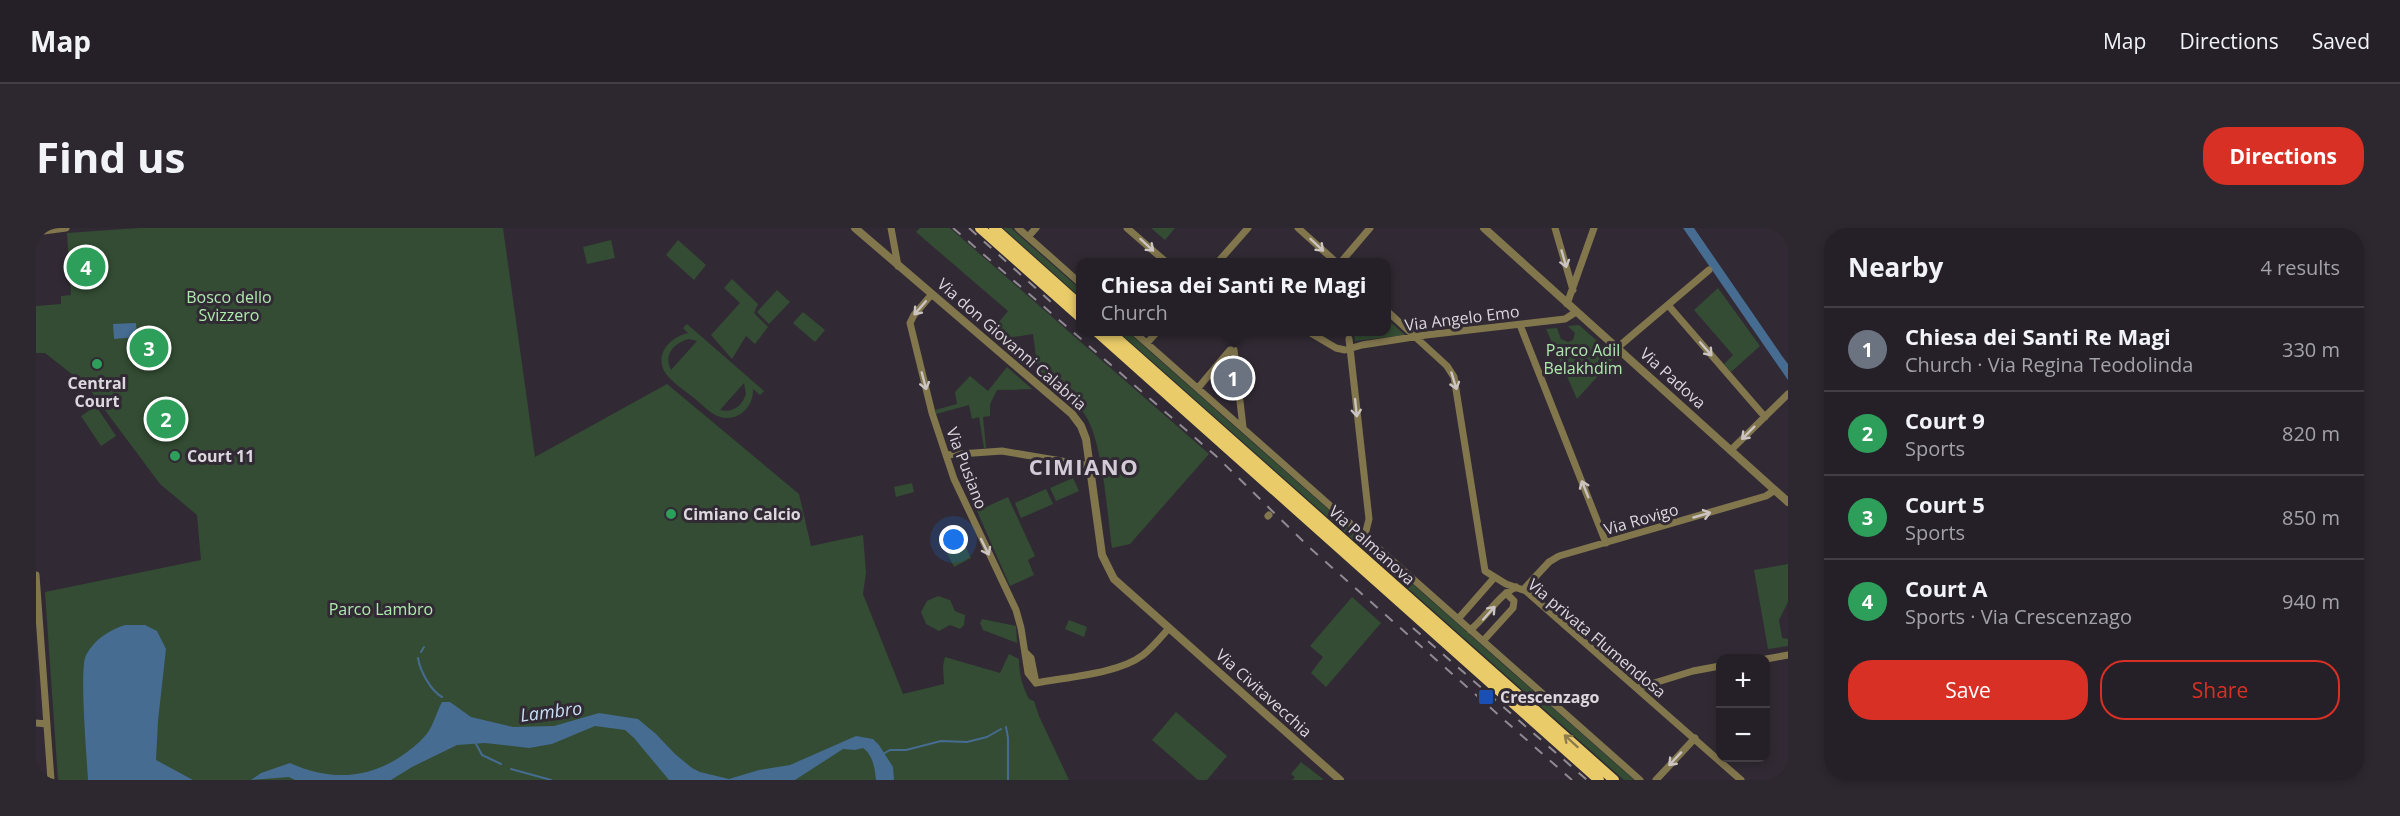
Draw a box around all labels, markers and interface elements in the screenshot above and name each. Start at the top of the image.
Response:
text: Map [30,22,91,60]
text: Map [2103,27,2146,55]
text: Directions [2179,27,2279,55]
text: Saved [2312,27,2370,55]
button: Directions [2203,127,2364,185]
text: Find us [36,128,185,185]
one-way arrow [1139,238,1154,252]
one-way arrow [1309,238,1324,252]
pin: 4 [67,244,106,290]
one-way arrow [1559,249,1570,268]
text: Nearby [1848,249,1943,285]
text: 4 results [2260,254,2340,281]
popup [1076,258,1391,336]
text: Chiesa dei Santi Re Magi [1101,269,1366,299]
street label: Via don Giovanni Calabria [933,273,1091,415]
park label: Bosco dello Svizzero [186,286,272,326]
text: Church [1101,299,1168,326]
one-way arrow [913,300,926,316]
street label: Via Angelo Emo [1403,300,1521,336]
text: Chiesa dei Santi Re Magi [1905,321,2171,351]
pin: 3 [130,326,168,370]
text: 1 [1862,336,1873,363]
text: 330 m [2282,336,2340,363]
park label: Parco Adil Belakhdim [1543,339,1623,379]
one-way arrow [1700,341,1713,357]
street label: Via Padova [1635,343,1711,413]
text: Church · Via Regina Teodolinda [1905,351,2193,378]
pin: 1 [1214,356,1252,400]
marker: Central Court [90,357,104,371]
one-way arrow [918,371,930,390]
one-way arrow [1449,371,1460,390]
place label: Central Court [68,372,126,412]
pin: 2 [146,396,186,441]
one-way arrow [1351,397,1362,417]
text: Court 9 [1905,405,1985,435]
text: 2 [1862,420,1873,447]
text: 820 m [2282,420,2340,447]
street label: Via Pusiano [941,424,993,512]
one-way arrow [1740,426,1755,441]
text: Sports [1905,435,1965,462]
place label: Court 11 [187,445,254,467]
marker: Court 11 [168,449,182,463]
district label: CIMIANO [1029,451,1139,481]
one-way arrow [1578,480,1589,498]
text: Court 5 [1905,489,1985,519]
street label: Via Rovigo [1601,498,1681,540]
street label: Via Palmanova [1324,500,1420,590]
place label: Cimiano Calcio [683,503,801,525]
text: 3 [1862,504,1873,531]
text: 850 m [2282,504,2340,531]
marker: Cimiano Calcio [664,507,678,521]
one-way arrow [1693,509,1712,520]
text: Sports [1905,519,1965,546]
your location [939,525,968,554]
one-way arrow [980,538,992,556]
text: Court A [1905,573,1988,603]
street label: Via privata Flumendosa [1523,574,1671,702]
text: 4 [1862,588,1873,615]
text: 940 m [2282,588,2340,615]
park label: Parco Lambro [329,598,433,620]
text: Sports · Via Crescenzago [1905,603,2132,630]
one-way arrow [1482,606,1496,621]
street label: Via Civitavecchia [1211,644,1317,742]
map controls [1716,654,1770,762]
button: + [1716,654,1770,708]
button: Save [1848,660,2088,720]
button: Share [2100,660,2340,720]
place label: Crescenzago [1500,686,1600,708]
marker: Crescenzago [1477,688,1495,706]
water label: Lambro [519,695,583,727]
button: − [1716,708,1770,762]
one-way arrow [1563,734,1578,748]
one-way arrow [1669,751,1683,766]

